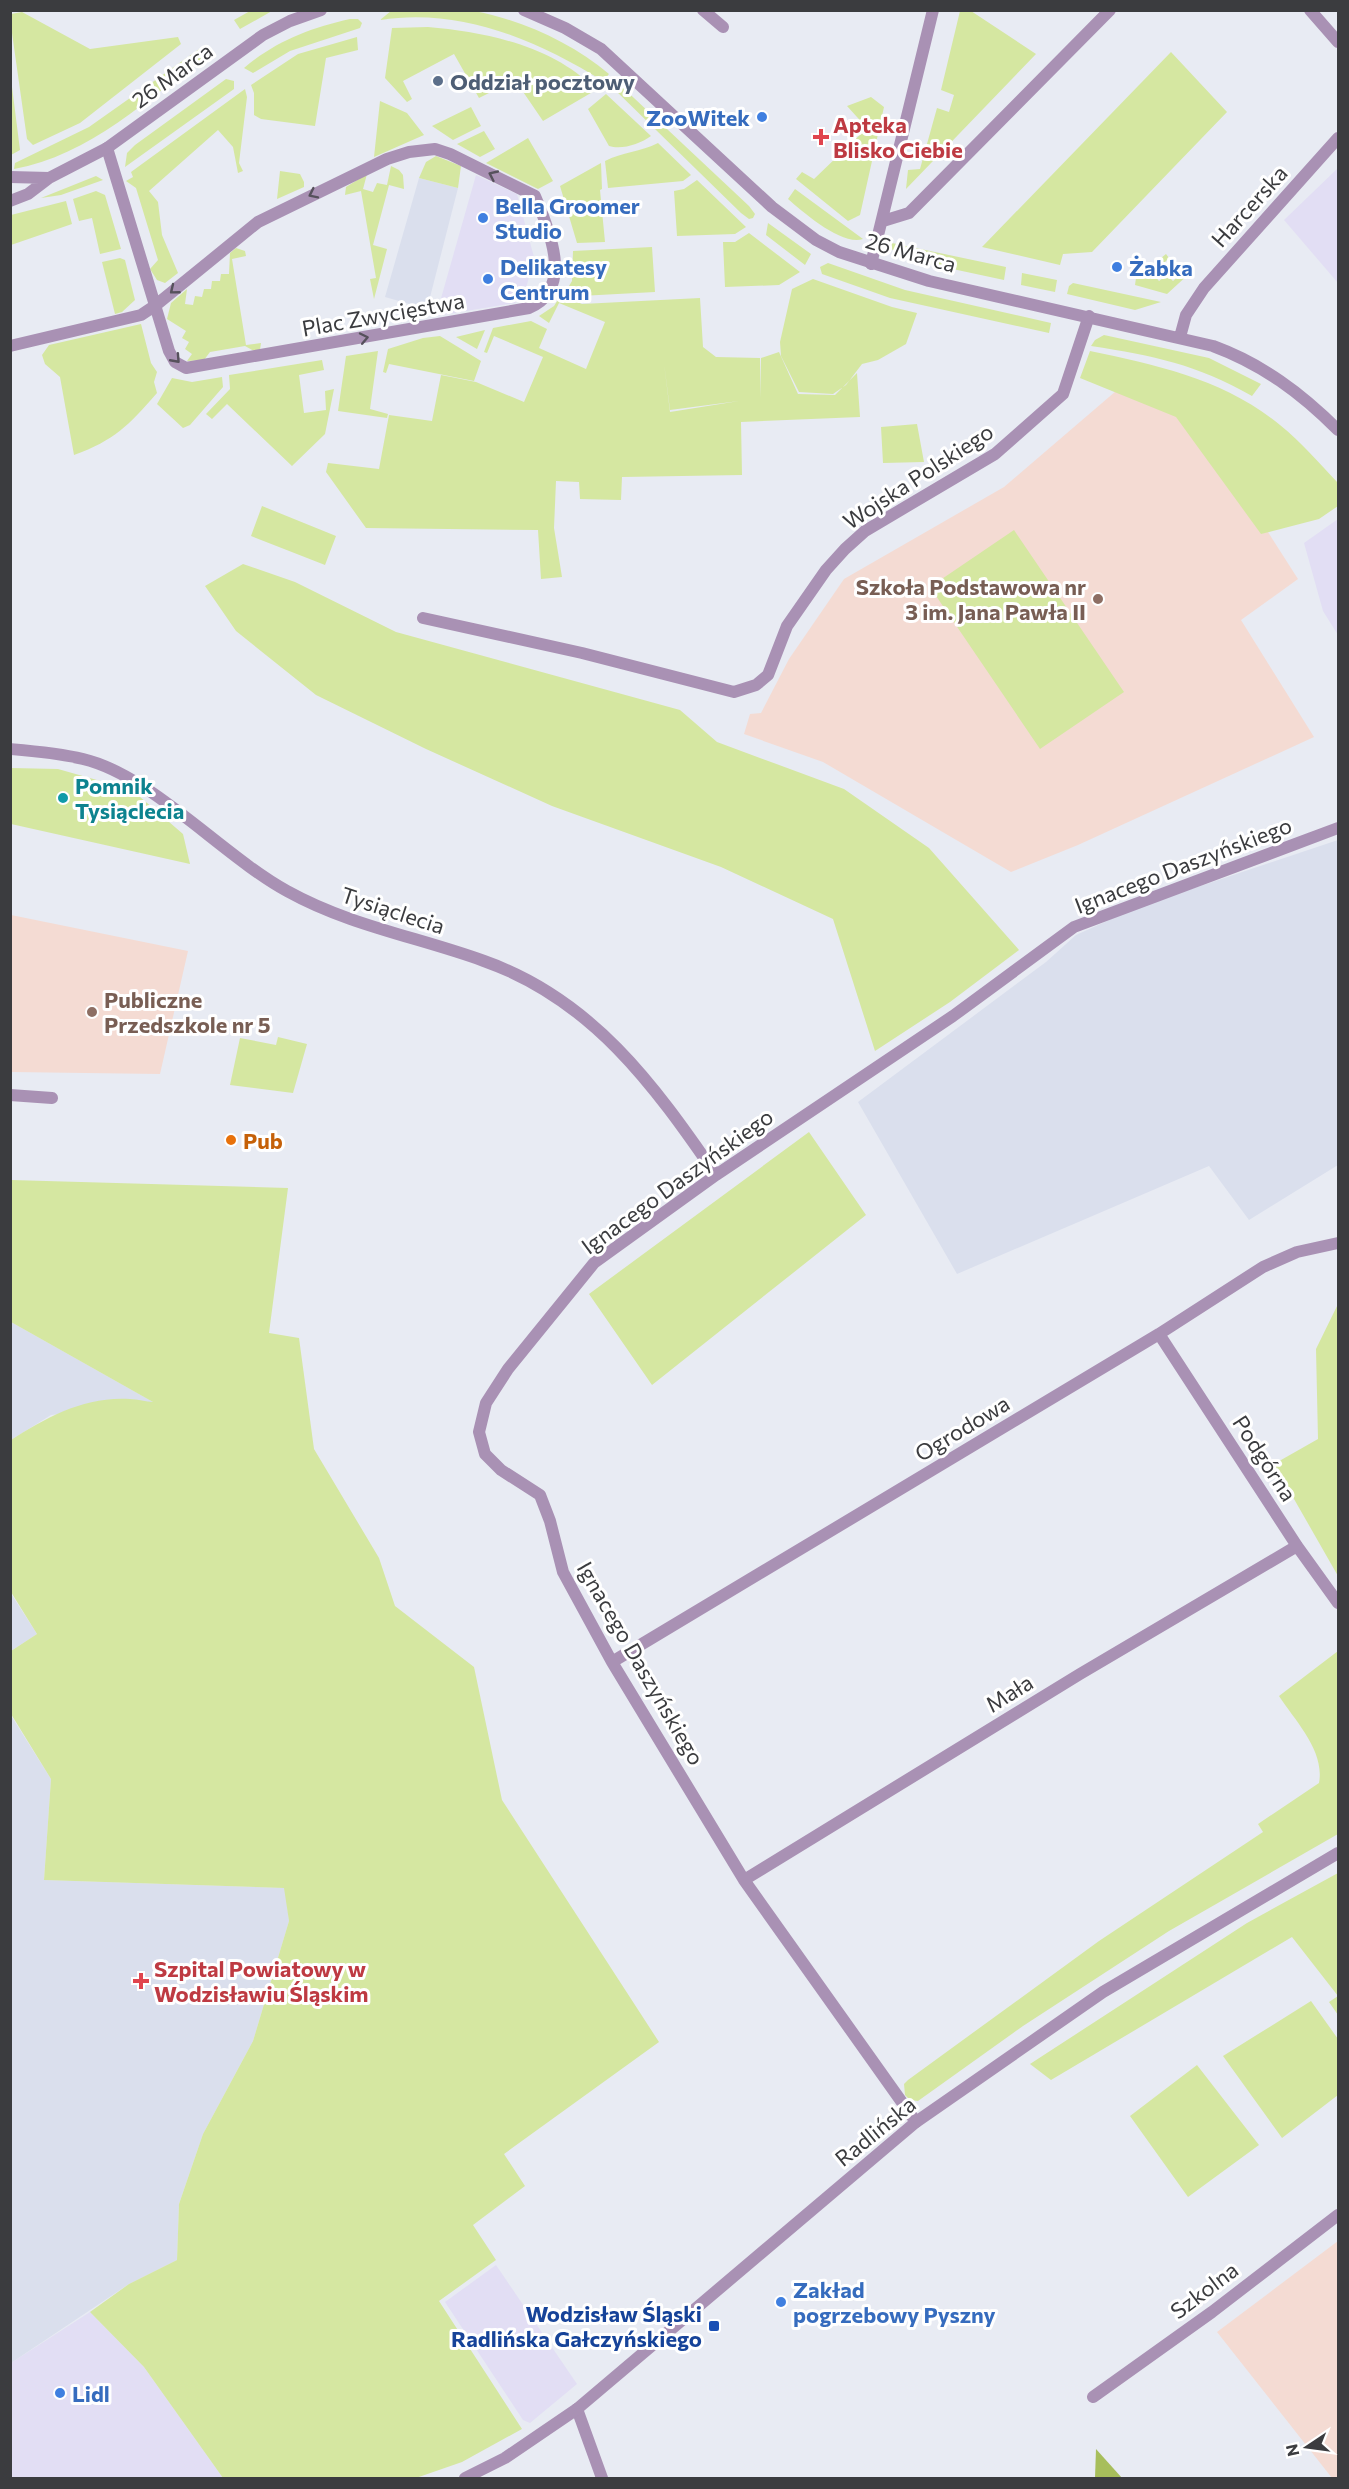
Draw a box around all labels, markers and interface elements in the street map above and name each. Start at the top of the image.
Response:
street label: 26 Marca [127,37,217,113]
place label: Oddział pocztowy [450,68,635,95]
marker: Oddział pocztowy [431,74,445,88]
place label: ZooWitek [646,104,750,131]
marker: ZooWitek [755,110,769,124]
place label: Apteka Blisko Ciebie [833,111,963,163]
marker: Apteka Blisko Ciebie [814,130,828,144]
street label: Harcerska [1205,160,1293,252]
one-way arrow [489,171,500,182]
one-way arrow [309,187,320,199]
place label: Bella Groomer Studio [495,192,640,244]
marker: Bella Groomer Studio [476,211,490,225]
street label: 26 Marca [863,226,959,278]
place label: Delikatesy Centrum [500,253,607,305]
place label: Żabka [1129,254,1193,281]
marker: Żabka [1110,260,1124,274]
marker: Delikatesy Centrum [481,272,495,286]
one-way arrow [170,282,181,293]
street label: Plac Zwycięstwa [300,286,466,342]
one-way arrow [359,332,369,345]
one-way arrow [169,352,180,362]
street label: Wojska Polskiego [838,417,998,535]
place label: Szkoła Podstawowa nr 3 im. Jana Pawła II [856,573,1086,625]
marker: Szkoła Podstawowa nr 3 im. Jana Pawła II [1091,592,1105,606]
place label: Pomnik Tysiąclecia [75,772,184,824]
marker: Pomnik Tysiąclecia [56,791,70,805]
street label: Ignacego Daszyńskiego [1071,811,1295,919]
street label: Tysiąclecia [338,881,448,939]
place label: Publiczne Przedszkole nr 5 [104,986,270,1038]
marker: Publiczne Przedszkole nr 5 [85,1005,99,1019]
street label: Ignacego Daszyńskiego [576,1102,778,1260]
place label: Pub [243,1127,283,1154]
marker: Pub [224,1133,238,1147]
street label: Ogrodowa [910,1389,1014,1467]
street label: Podgórna [1227,1410,1303,1506]
street label: Ignacego Daszyńskiego [572,1556,710,1770]
street label: Mała [980,1668,1038,1718]
place label: Szpital Powiatowy w Wodzisławiu Śląskim [154,1955,369,2007]
marker: Szpital Powiatowy w Wodzisławiu Śląskim [132,1972,150,1990]
street label: Radlińska [829,2090,921,2172]
street label: Szkolna [1165,2256,1243,2324]
place label: Zakład pogrzebowy Pyszny [793,2276,996,2328]
marker: Zakład pogrzebowy Pyszny [774,2295,788,2309]
place label: Wodzisław Śląski Radlińska Gałczyńskiego [451,2300,702,2352]
marker: Wodzisław Śląski Radlińska Gałczyńskiego [707,2319,721,2333]
place label: Lidl [72,2380,110,2407]
marker: Lidl [53,2386,67,2400]
north arrow [1277,2417,1337,2477]
text: N [1281,2443,1303,2458]

